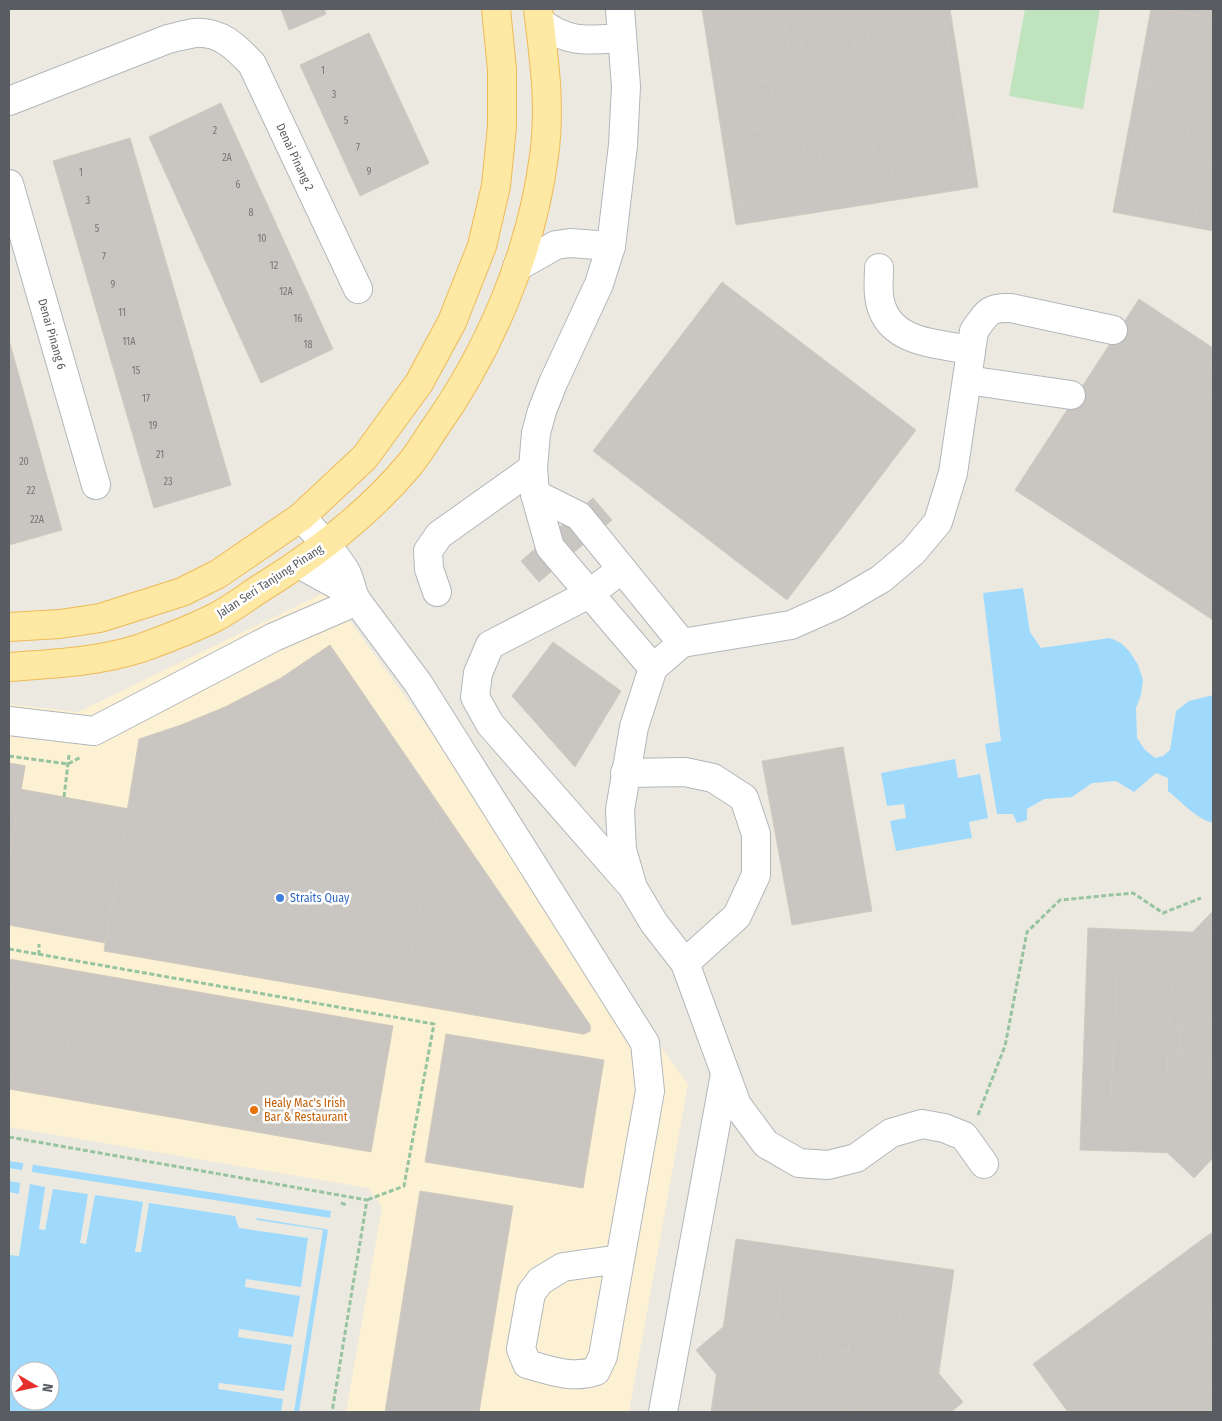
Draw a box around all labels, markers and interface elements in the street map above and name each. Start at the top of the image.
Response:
house number: 1 [321,65,325,77]
house number: 3 [332,89,337,101]
house number: 5 [344,115,349,127]
street label: Denai Pinang 2 [273,121,317,193]
house number: 2 [213,125,218,137]
house number: 7 [356,142,360,154]
house number: 2A [222,152,233,164]
house number: 9 [367,166,372,178]
house number: 1 [79,167,83,179]
house number: 6 [236,179,241,191]
house number: 3 [86,195,91,207]
house number: 8 [249,207,254,219]
house number: 5 [95,223,100,235]
house number: 10 [257,233,267,245]
house number: 7 [102,251,106,263]
house number: 12 [270,260,279,272]
house number: 9 [111,279,116,291]
house number: 12A [279,286,294,298]
street label: Denai Pinang 6 [35,297,69,371]
house number: 11 [118,307,126,319]
house number: 16 [294,313,302,325]
house number: 11A [123,336,136,348]
house number: 18 [304,339,312,351]
house number: 15 [132,365,141,377]
house number: 17 [142,393,150,405]
house number: 19 [149,420,158,432]
house number: 21 [156,449,164,461]
house number: 20 [19,456,29,468]
house number: 23 [164,476,173,488]
house number: 22 [27,485,36,497]
house number: 22A [30,514,45,526]
street label: Jalan Seri Tanjung Pinang [214,541,326,621]
place label: Straits Quay [290,891,350,905]
marker: Straits Quay [274,892,286,904]
place label: Healy Mac's Irish Bar & Restaurant [264,1096,348,1124]
marker: Healy Mac's Irish Bar & Restaurant [248,1104,260,1116]
north arrow [10,1361,60,1411]
text: N [38,1382,56,1393]

